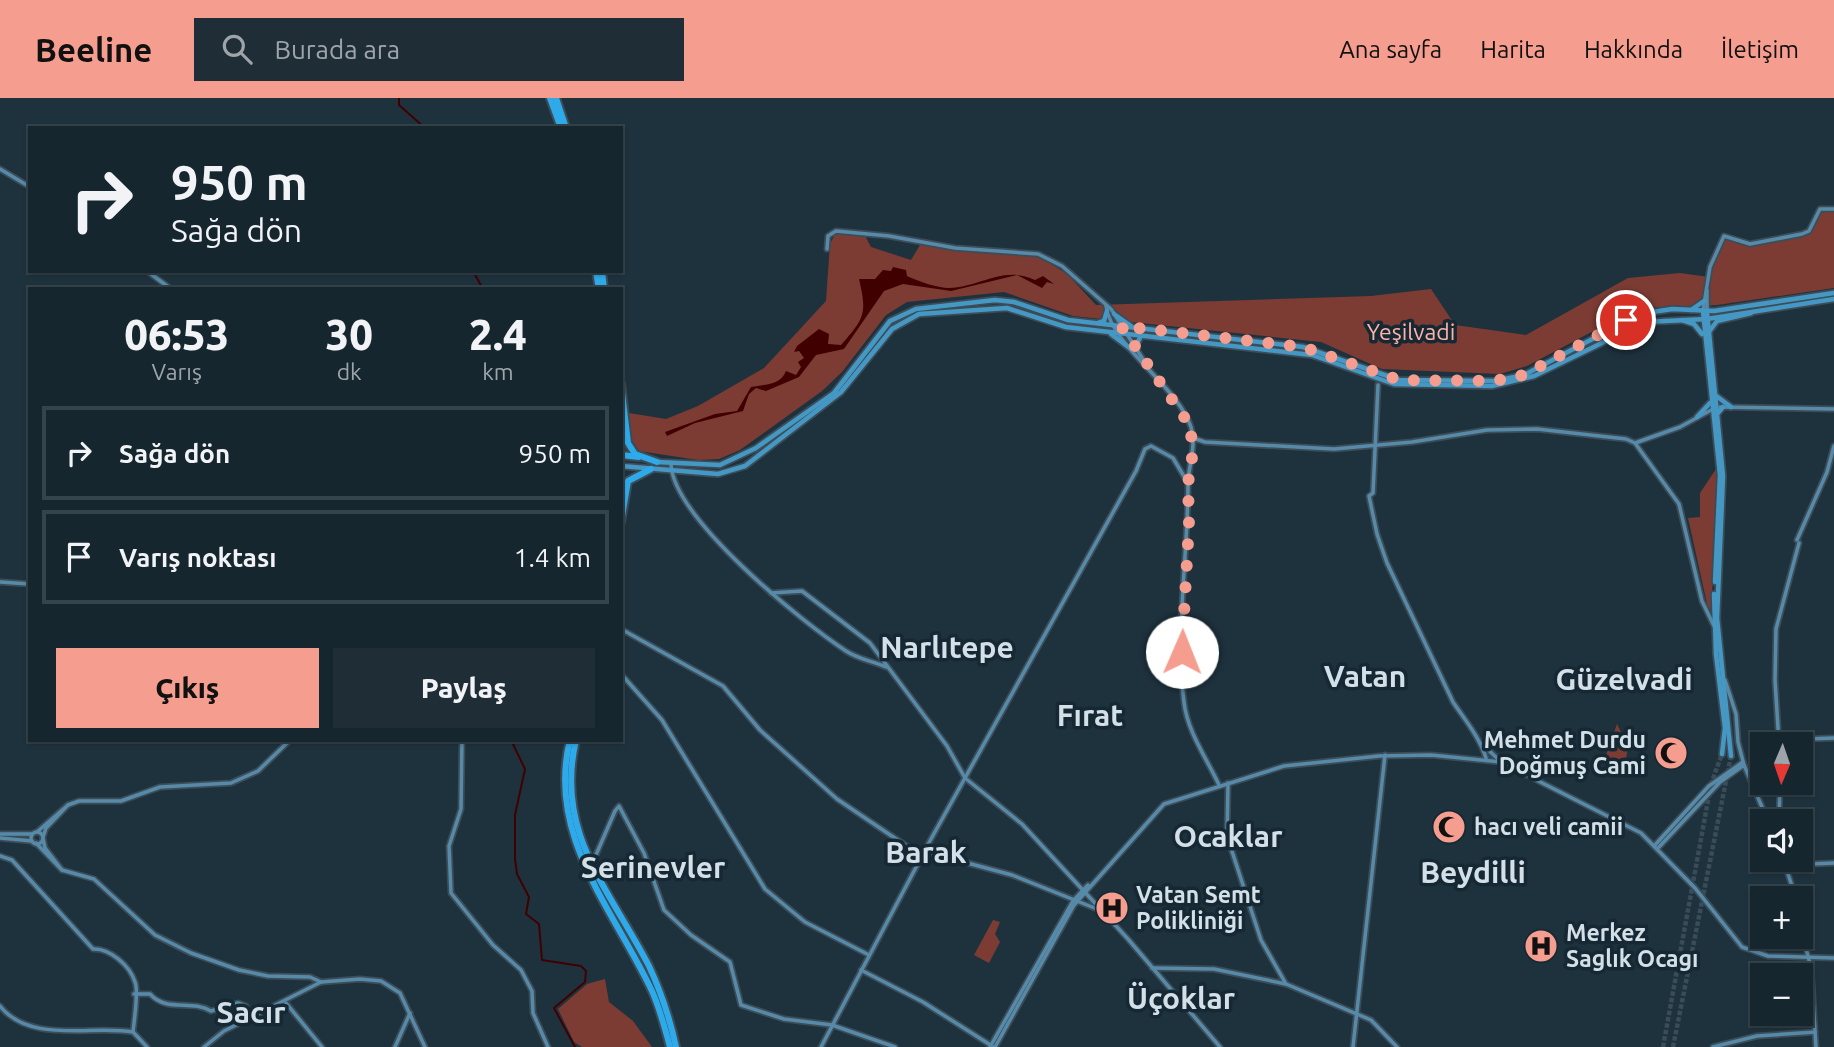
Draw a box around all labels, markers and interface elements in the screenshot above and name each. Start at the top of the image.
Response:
search box [194,18,684,81]
icon: search [218,30,256,68]
text: Beeline [35,31,152,68]
text: Burada ara [274,35,400,64]
text: Ana sayfa [1339,36,1442,63]
text: Harita [1480,36,1546,63]
text: Hakkında [1584,36,1683,63]
text: İletişim [1721,36,1799,63]
icon: right [56,154,147,245]
text: 950 m [171,154,308,209]
text: Sağa dön [171,212,302,248]
pin [1596,290,1656,350]
icon: arrive [1607,301,1645,339]
text: 06:53 [124,311,229,358]
text: 30 [325,311,373,358]
text: 2.4 [469,311,527,358]
park label: Yeşilvadi [1367,319,1455,344]
text: Varış [152,359,202,384]
text: dk [337,359,362,384]
text: km [482,359,514,384]
icon: right [60,434,98,472]
text: Sağa dön [119,439,230,468]
text: 950 m [519,439,591,468]
icon: arrive [60,538,98,576]
text: Varış noktası [119,543,276,572]
text: 1.4 km [514,543,591,572]
position arrow [1145,615,1219,689]
district label: Narlıtepe [880,630,1014,664]
button: Çıkış [56,648,319,728]
button: Paylaş [333,648,595,728]
district label: Vatan [1324,659,1406,693]
district label: Güzelvadi [1555,662,1693,696]
district label: Fırat [1057,698,1123,732]
place label: Mehmet Durdu Doğmuş Cami [1484,727,1646,779]
north arrow [1750,732,1813,794]
map controls [1750,732,1813,1026]
mosque icon: Mehmet Durdu Doğmuş Cami [1652,734,1690,772]
mosque icon: hacı veli camii [1430,808,1468,846]
button: sound [1750,809,1813,872]
place label: hacı veli camii [1474,814,1623,839]
district label: Ocaklar [1174,819,1283,853]
district label: Barak [885,835,967,869]
district label: Serinevler [581,850,726,884]
district label: Beydilli [1420,855,1526,889]
place label: Vatan Semt Polikliniği [1136,882,1261,933]
button: + [1750,886,1813,949]
hospital icon: Vatan Semt Polikliniği [1093,889,1131,927]
place label: Merkez Saglık Ocagı [1566,920,1698,971]
hospital icon: Merkez Saglık Ocagı [1522,927,1560,965]
button: − [1750,963,1813,1026]
district label: Üçoklar [1127,981,1236,1015]
district label: Sacır [216,995,286,1029]

